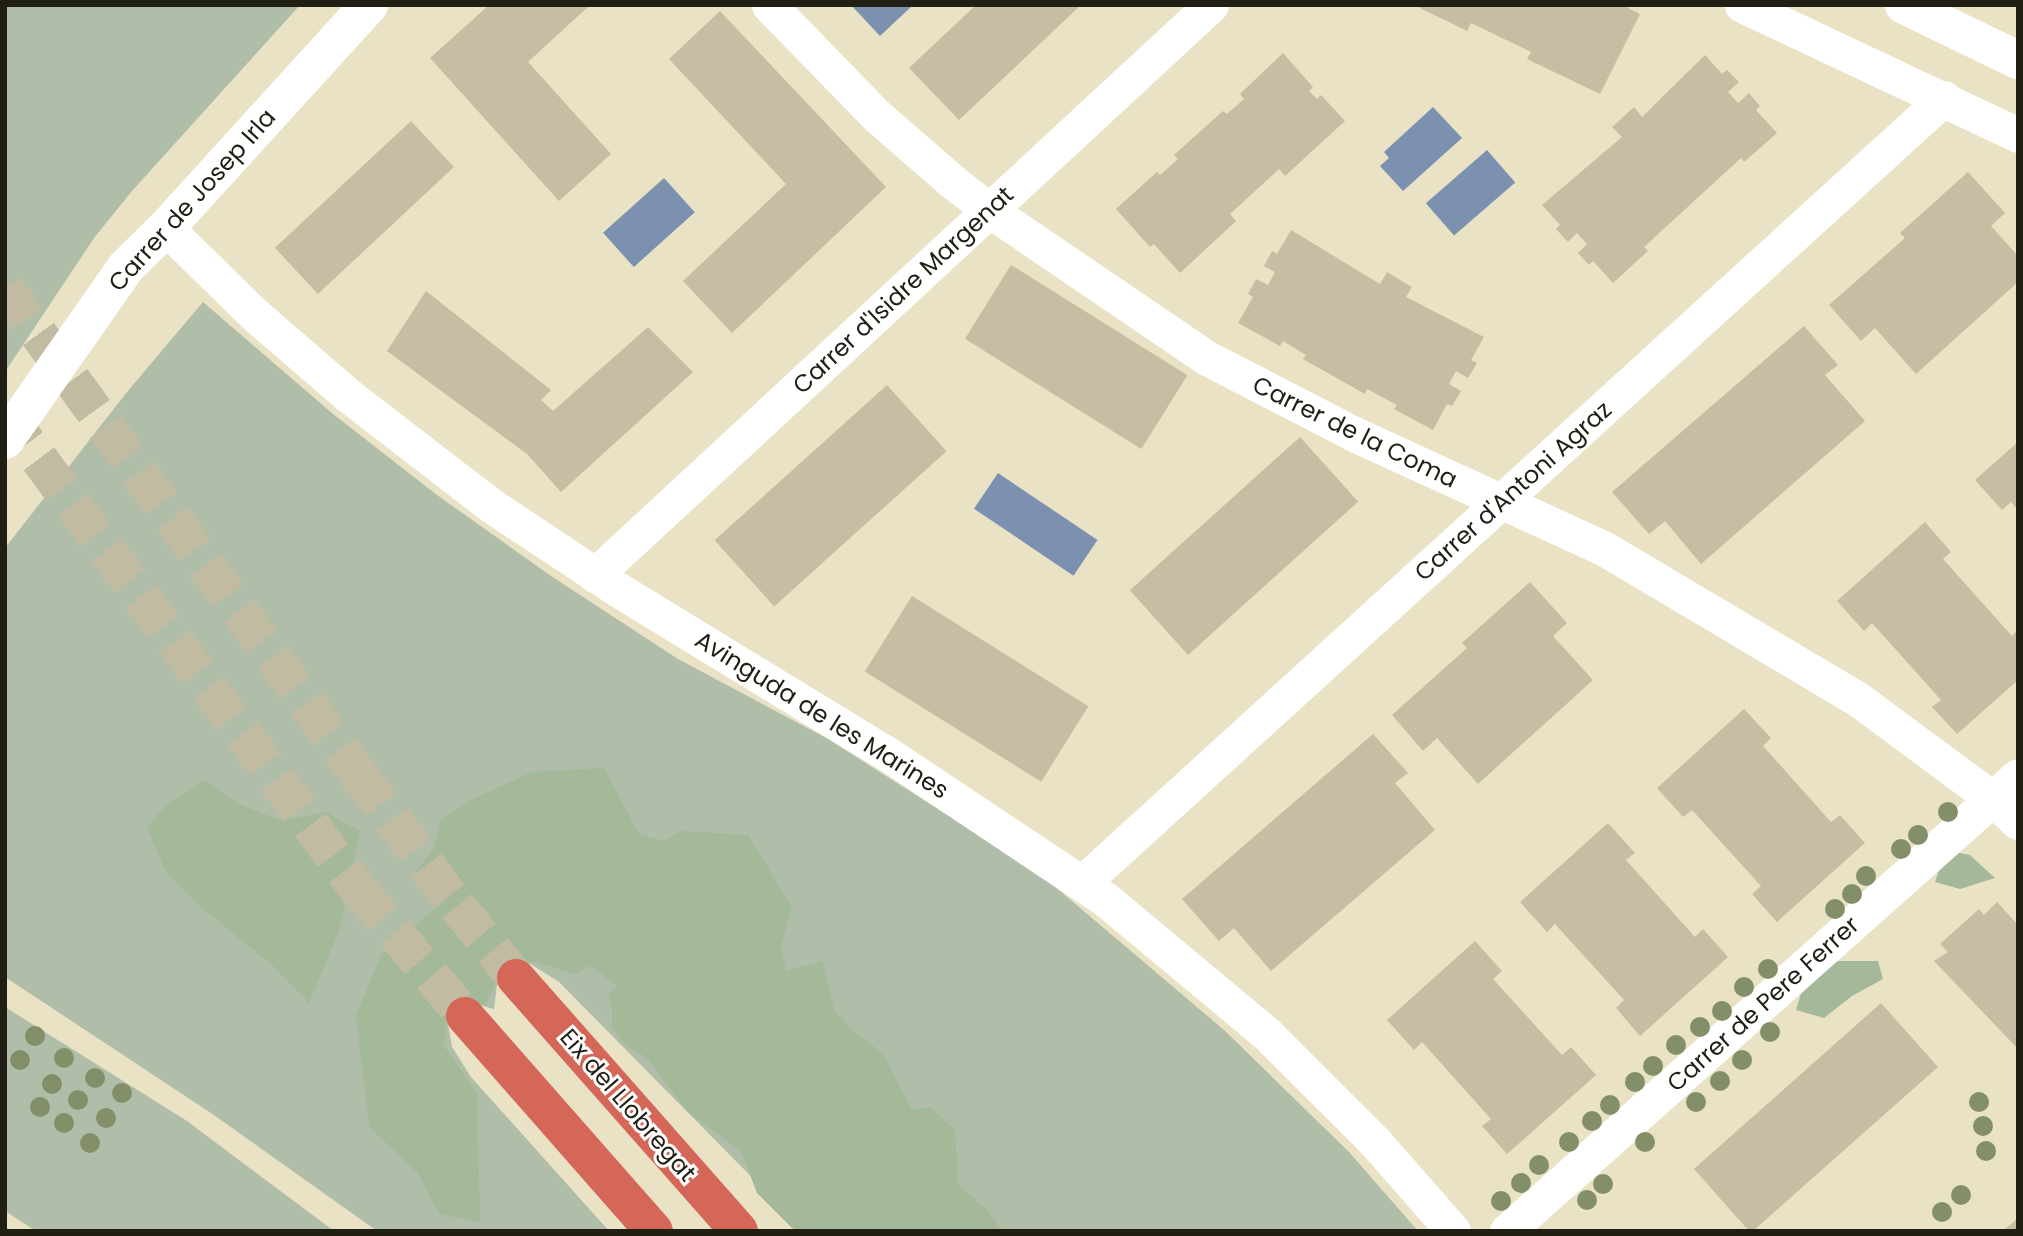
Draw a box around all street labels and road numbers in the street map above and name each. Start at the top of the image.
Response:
street label: Carrer de Josep Irla [103,103,281,297]
street label: Carrer d'Isidre Margenat [787,180,1019,400]
street label: Carrer de la Coma [1248,370,1462,494]
street label: Carrer d'Antoni Agraz [1409,395,1617,587]
street label: Avinguda de les Marines [690,625,954,805]
street label: Carrer de Pere Ferrer [1661,910,1865,1098]
street label: Eix del Llobregat [554,1023,702,1187]

